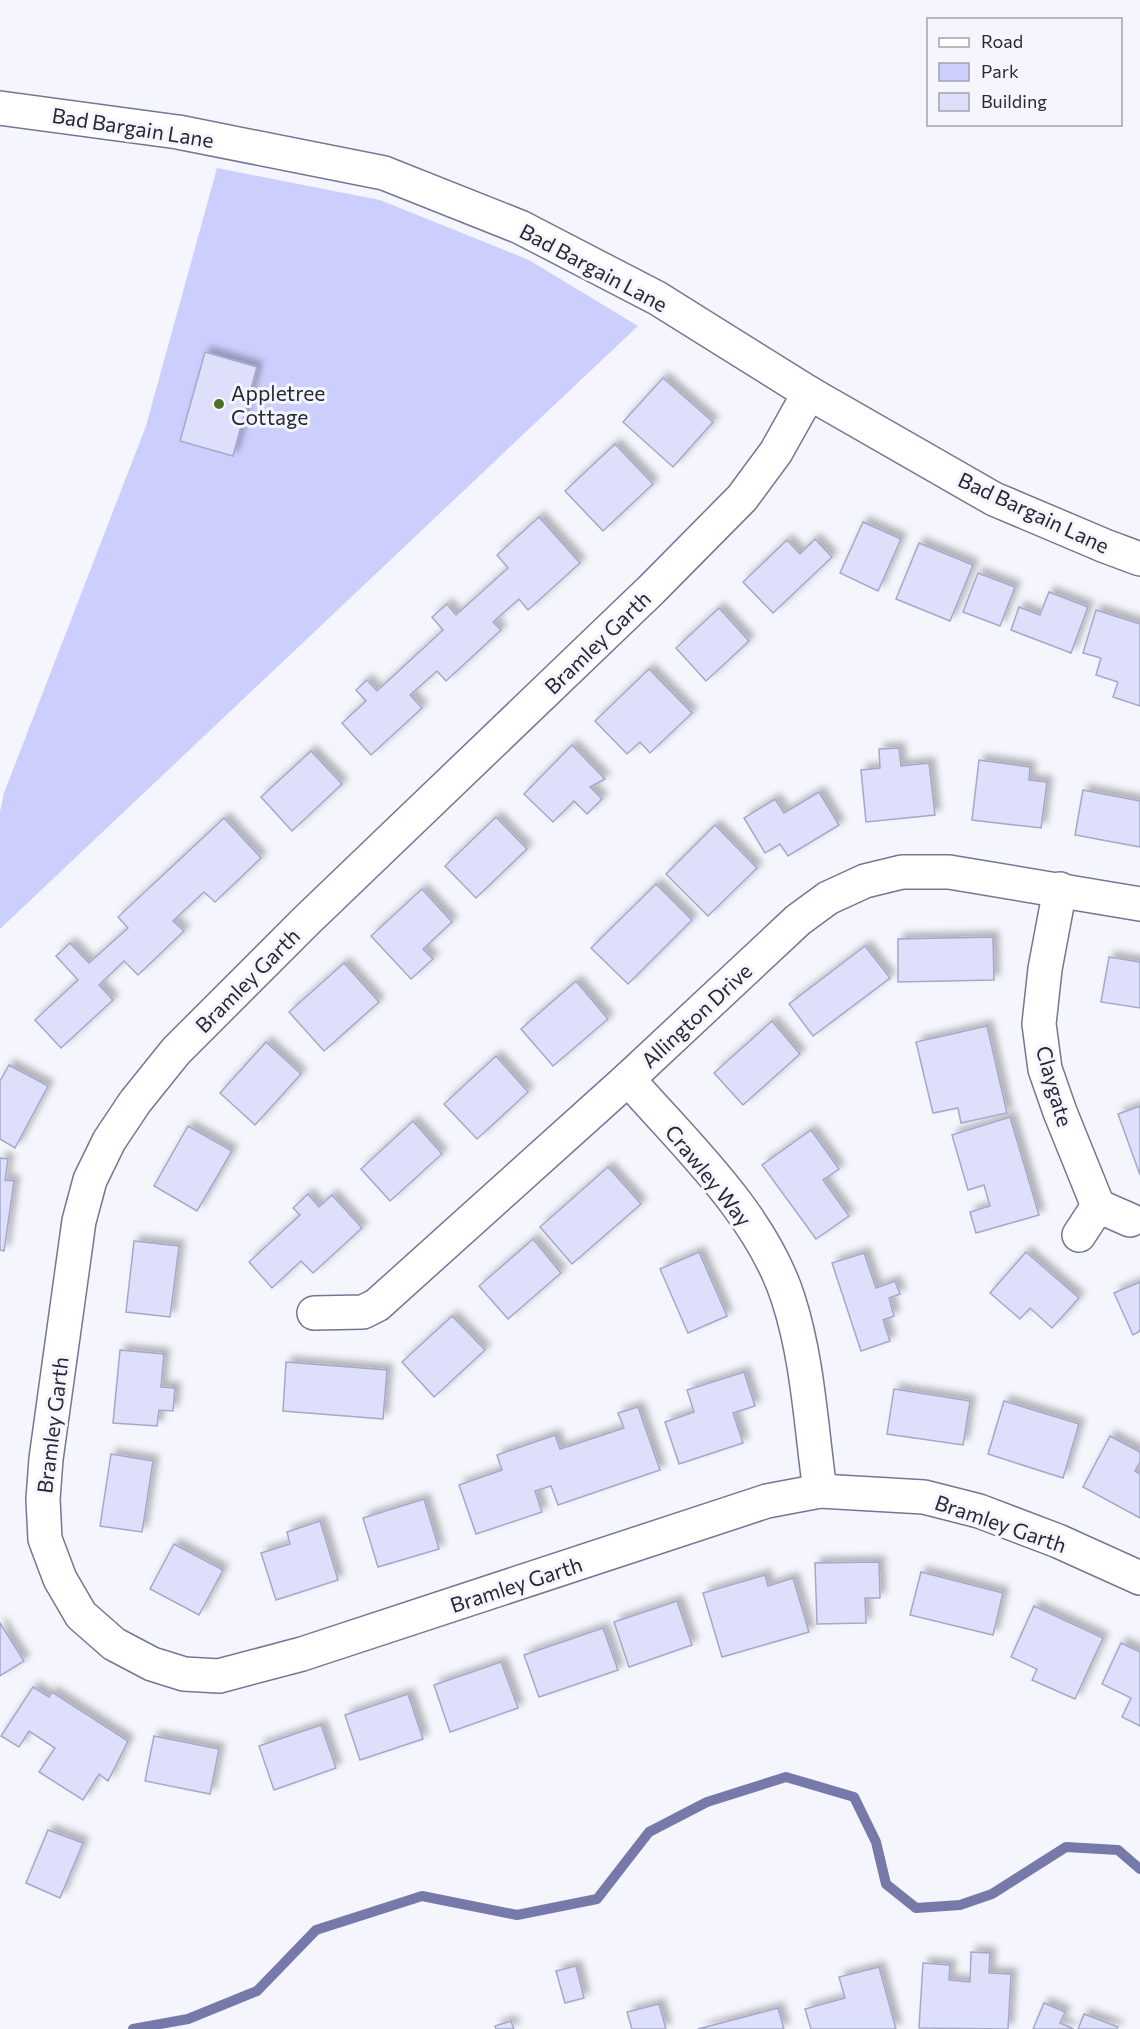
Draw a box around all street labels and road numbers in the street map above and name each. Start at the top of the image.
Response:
street label: Bad Bargain Lane [50,102,216,152]
street label: Bad Bargain Lane [516,218,672,316]
street label: Bad Bargain Lane [955,466,1113,558]
street label: Bramley Garth [539,585,655,699]
street label: Bramley Garth [190,923,304,1037]
street label: Allington Drive [636,958,756,1072]
street label: Claygate [1032,1043,1078,1129]
street label: Crawley Way [661,1119,758,1231]
street label: Bramley Garth [31,1355,73,1495]
street label: Bramley Garth [932,1489,1070,1557]
street label: Bramley Garth [447,1551,585,1617]

